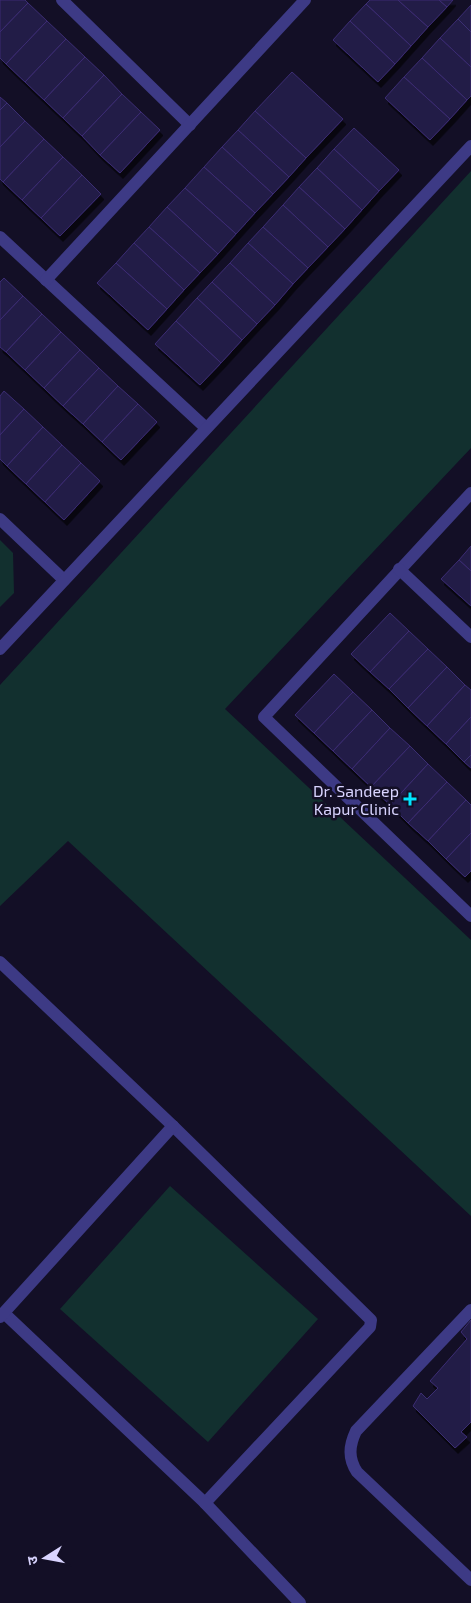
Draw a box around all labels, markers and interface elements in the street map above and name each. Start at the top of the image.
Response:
place label: Dr. Sandeep Kapur Clinic [313,781,399,818]
marker: Dr. Sandeep Kapur Clinic [403,792,417,806]
north arrow [20,1533,70,1583]
text: उ [22,1554,41,1566]

